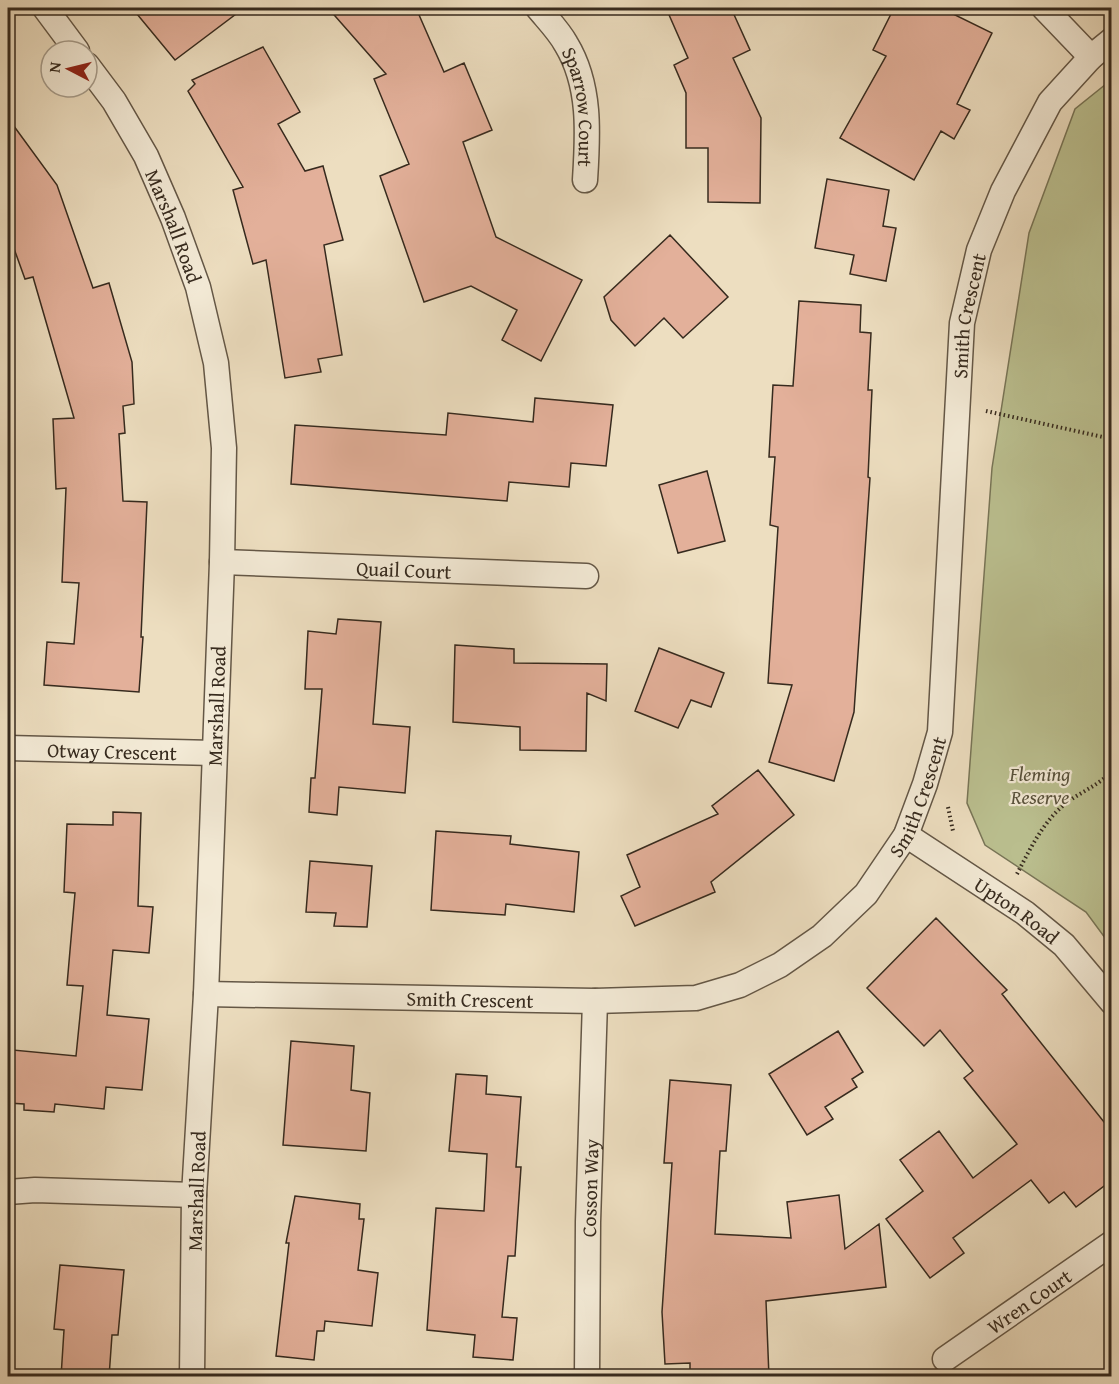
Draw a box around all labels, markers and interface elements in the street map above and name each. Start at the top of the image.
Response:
north arrow [39,39,99,99]
street label: Sparrow Court [555,41,601,168]
text: N [42,60,67,74]
street label: Marshall Road [139,164,210,287]
street label: Smith Crescent [945,250,992,379]
street label: Quail Court [356,553,452,585]
street label: Marshall Road [199,645,233,767]
street label: Smith Crescent [881,733,953,863]
street label: Otway Crescent [47,734,177,767]
park label: Fleming Reserve [1009,759,1070,811]
street label: Upton Road [969,869,1066,950]
street label: Smith Crescent [406,983,534,1014]
street label: Marshall Road [179,1130,213,1252]
street label: Cosson Way [573,1138,605,1237]
street label: Wren Court [981,1261,1077,1340]

